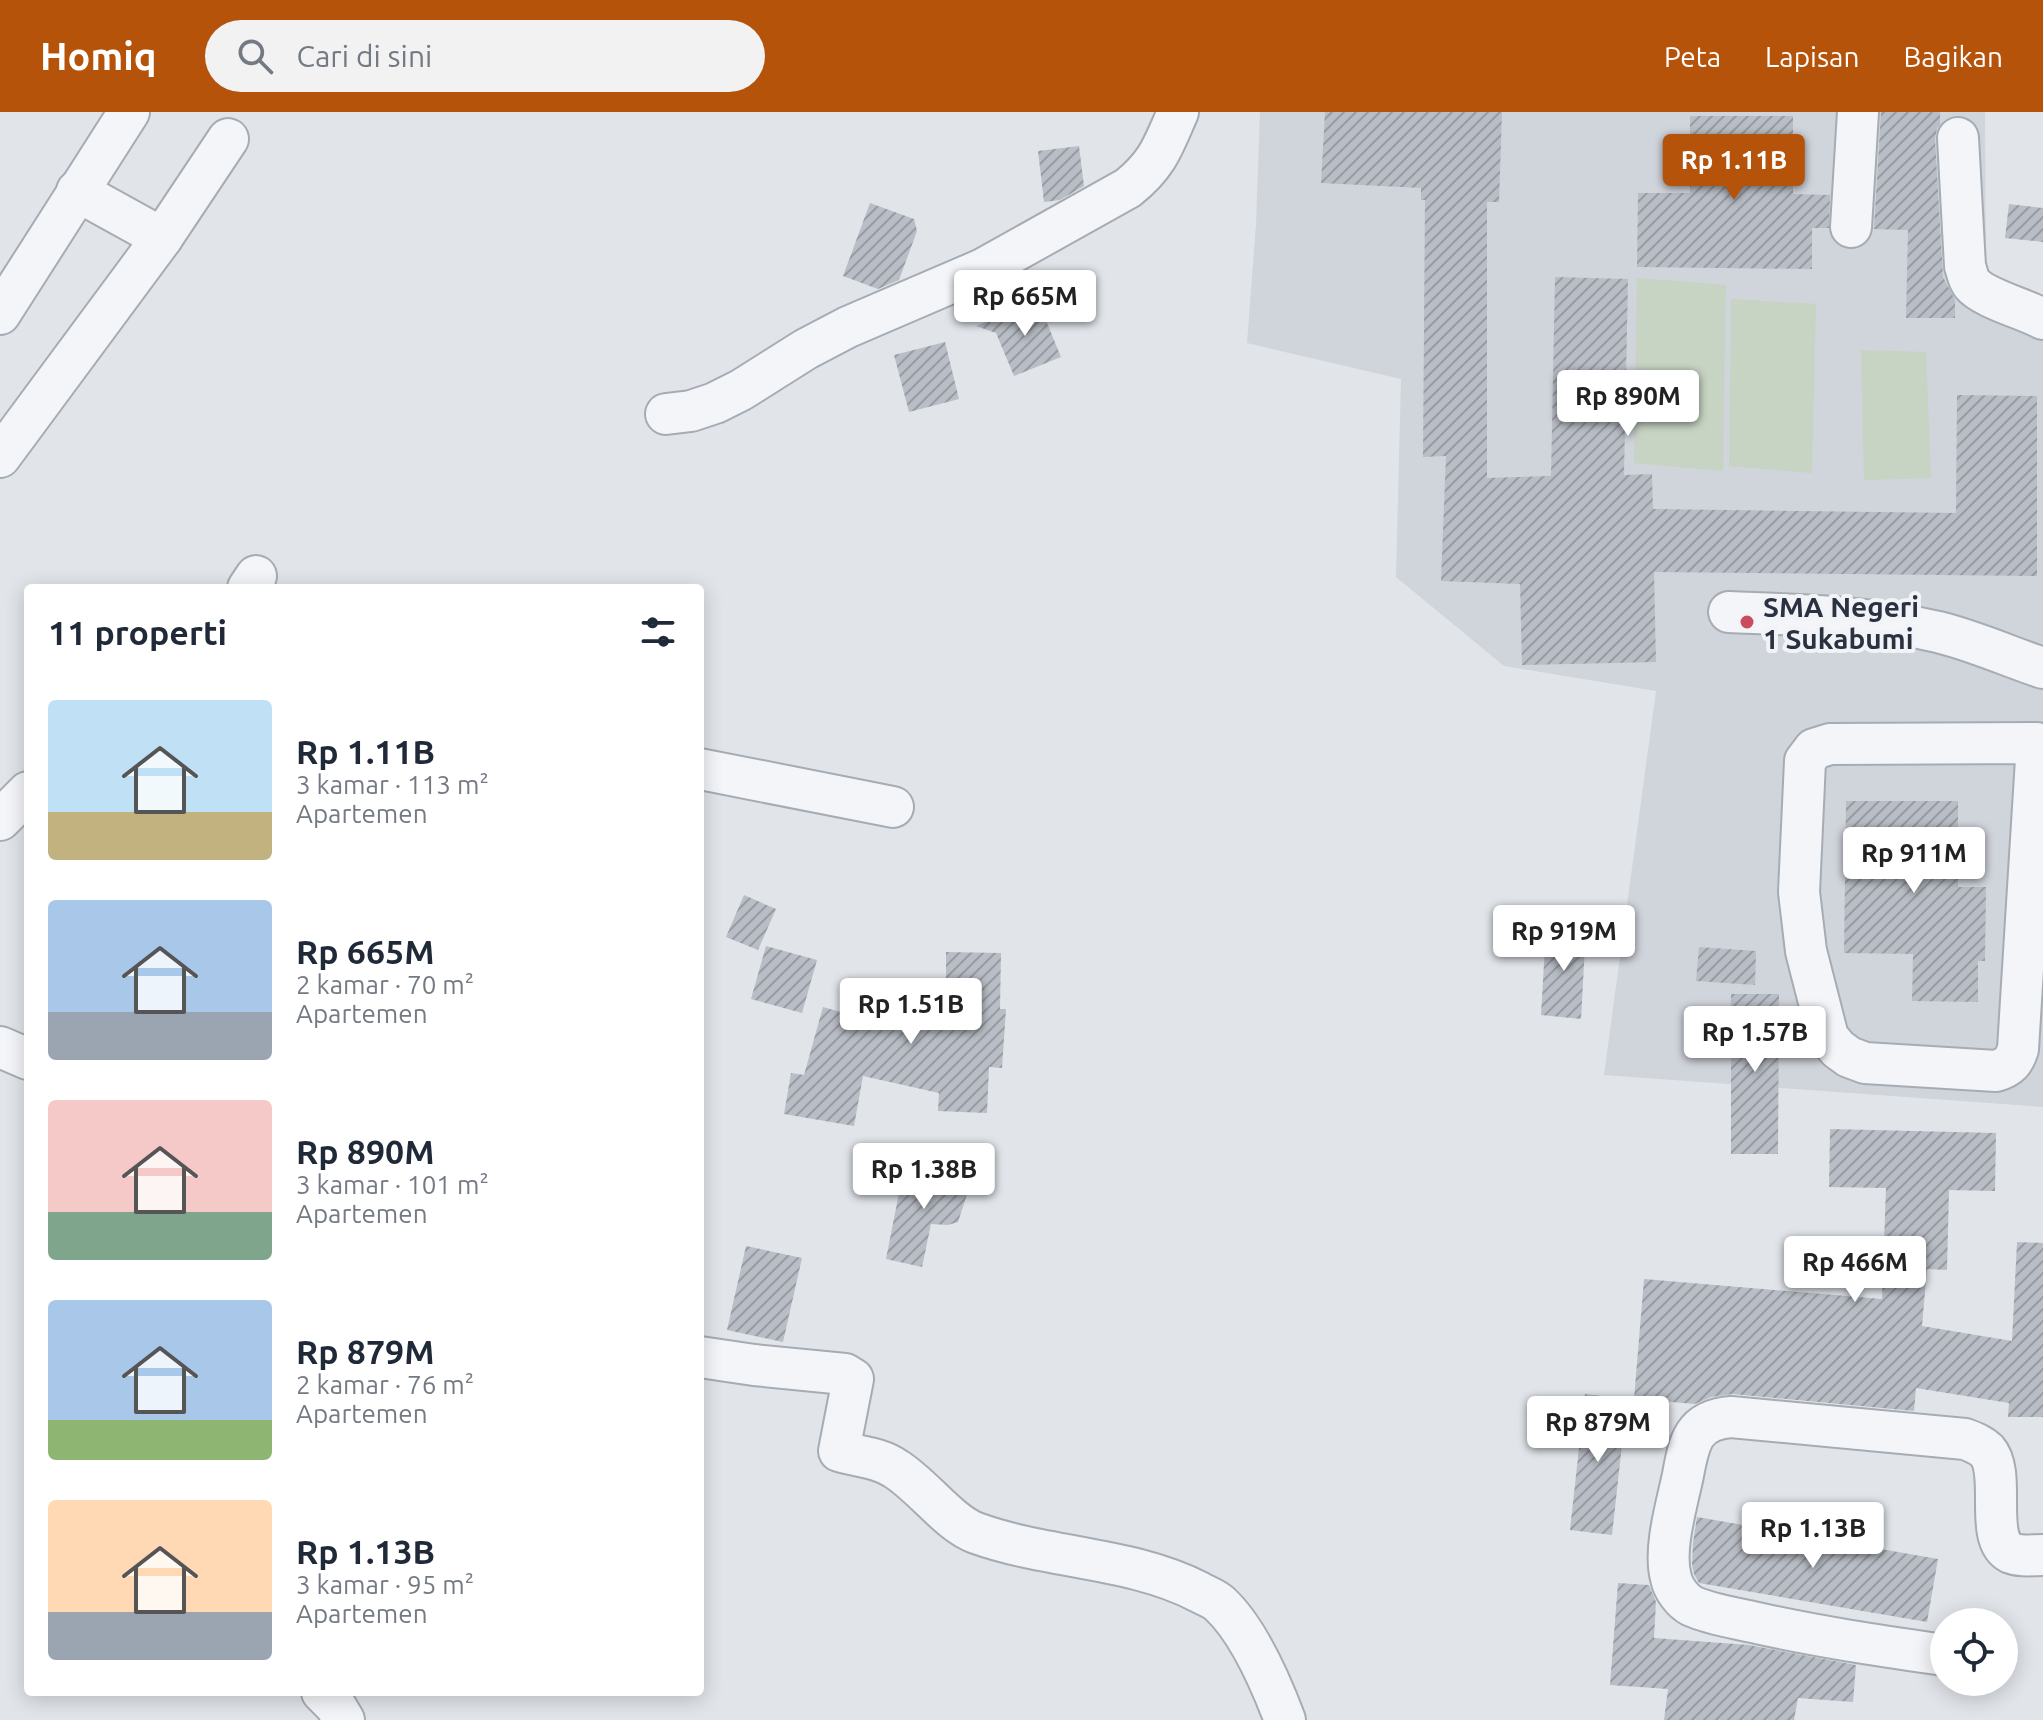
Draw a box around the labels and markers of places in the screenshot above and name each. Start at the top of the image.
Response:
pin: Rp 1.11B [1651,134,1817,202]
pin: Rp 665M [951,270,1099,338]
pin: Rp 890M [1554,370,1702,438]
place label: SMA Negeri 1 Sukabumi [1763,591,1919,654]
marker: SMA Negeri 1 Sukabumi [1738,613,1756,631]
pin: Rp 911M [1840,827,1988,895]
pin: Rp 919M [1490,905,1638,973]
pin: Rp 1.51B [828,978,994,1046]
pin: Rp 1.57B [1672,1006,1838,1074]
pin: Rp 1.38B [841,1143,1007,1211]
pin: Rp 466M [1781,1236,1929,1304]
pin: Rp 879M [1524,1396,1672,1464]
pin: Rp 1.13B [1730,1502,1896,1570]

